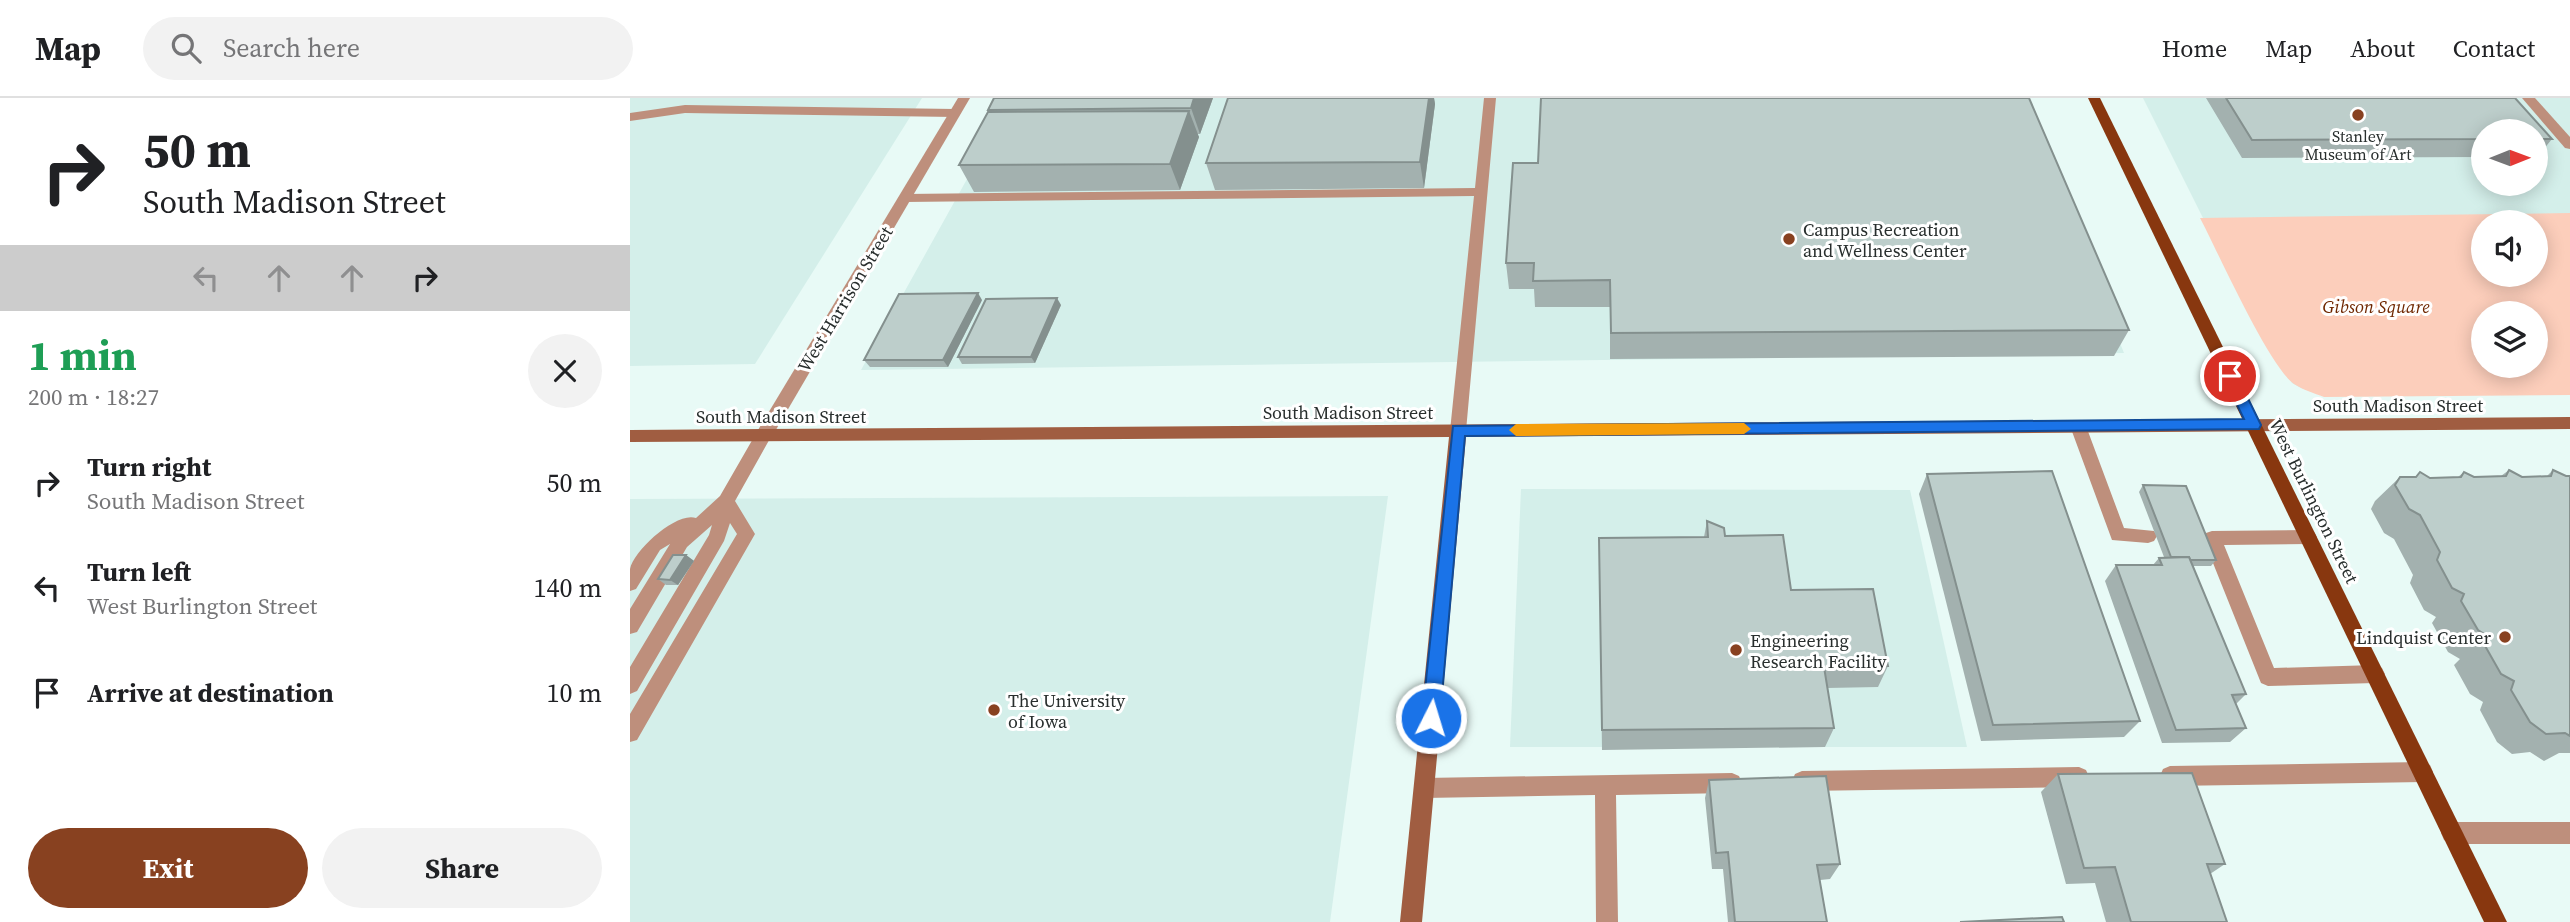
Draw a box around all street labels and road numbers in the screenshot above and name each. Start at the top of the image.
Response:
street label: West Harrison Street [792,221,899,377]
street label: South Madison Street [2313,393,2483,418]
street label: South Madison Street [1263,400,1433,425]
street label: South Madison Street [696,404,866,429]
street label: West Burlington Street [2263,415,2365,588]

